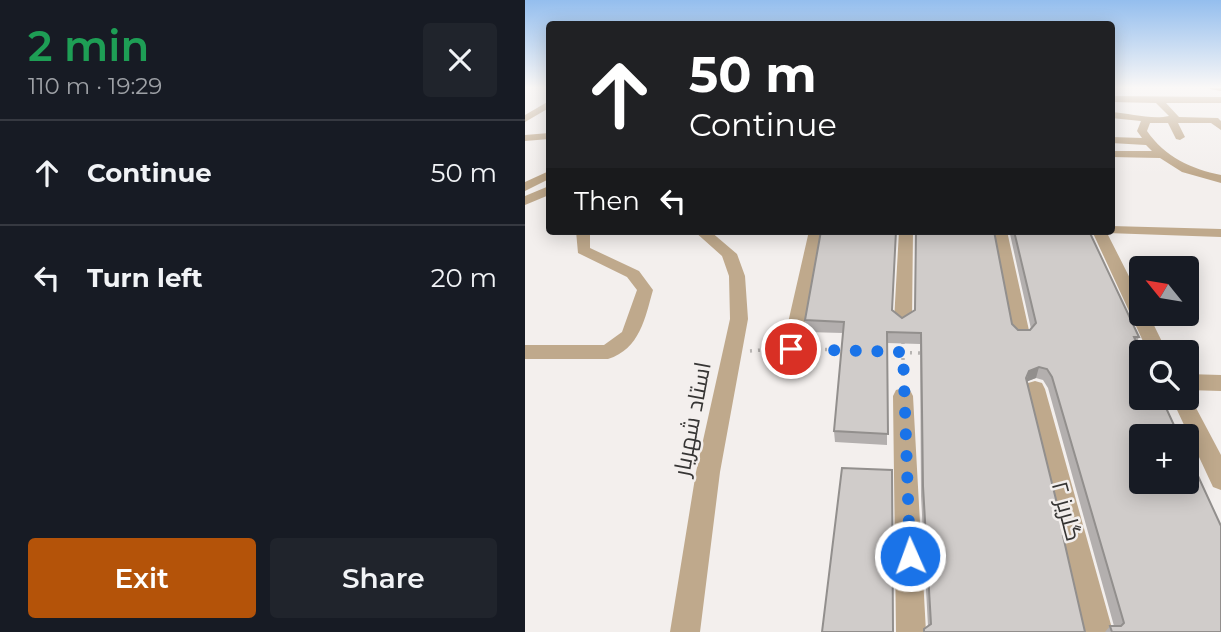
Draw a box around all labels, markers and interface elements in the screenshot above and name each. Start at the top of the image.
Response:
text: 2 min [28,20,149,72]
button: close [423,23,497,97]
text: 50 m [689,45,817,104]
icon: ahead [574,49,665,140]
text: 110 m · 19:29 [28,72,162,100]
text: Continue [689,105,837,144]
icon: ahead [28,154,66,192]
text: Continue [87,157,212,189]
text: 50 m [431,157,497,189]
icon: left [654,182,692,220]
text: Then [574,185,640,217]
north arrow [1129,256,1199,326]
map controls [1129,256,1199,494]
icon: left [28,259,66,297]
text: Turn left [87,262,203,294]
text: 20 m [431,262,497,294]
pin [761,319,821,379]
icon: arrive [772,330,810,368]
button: search [1129,340,1199,410]
street label: استاد شهریار [667,359,717,481]
button: + [1129,424,1199,494]
street label: گلریز ۲ [1046,478,1088,544]
position arrow [873,519,947,593]
button: Exit [28,538,256,618]
button: Share [270,538,497,618]

